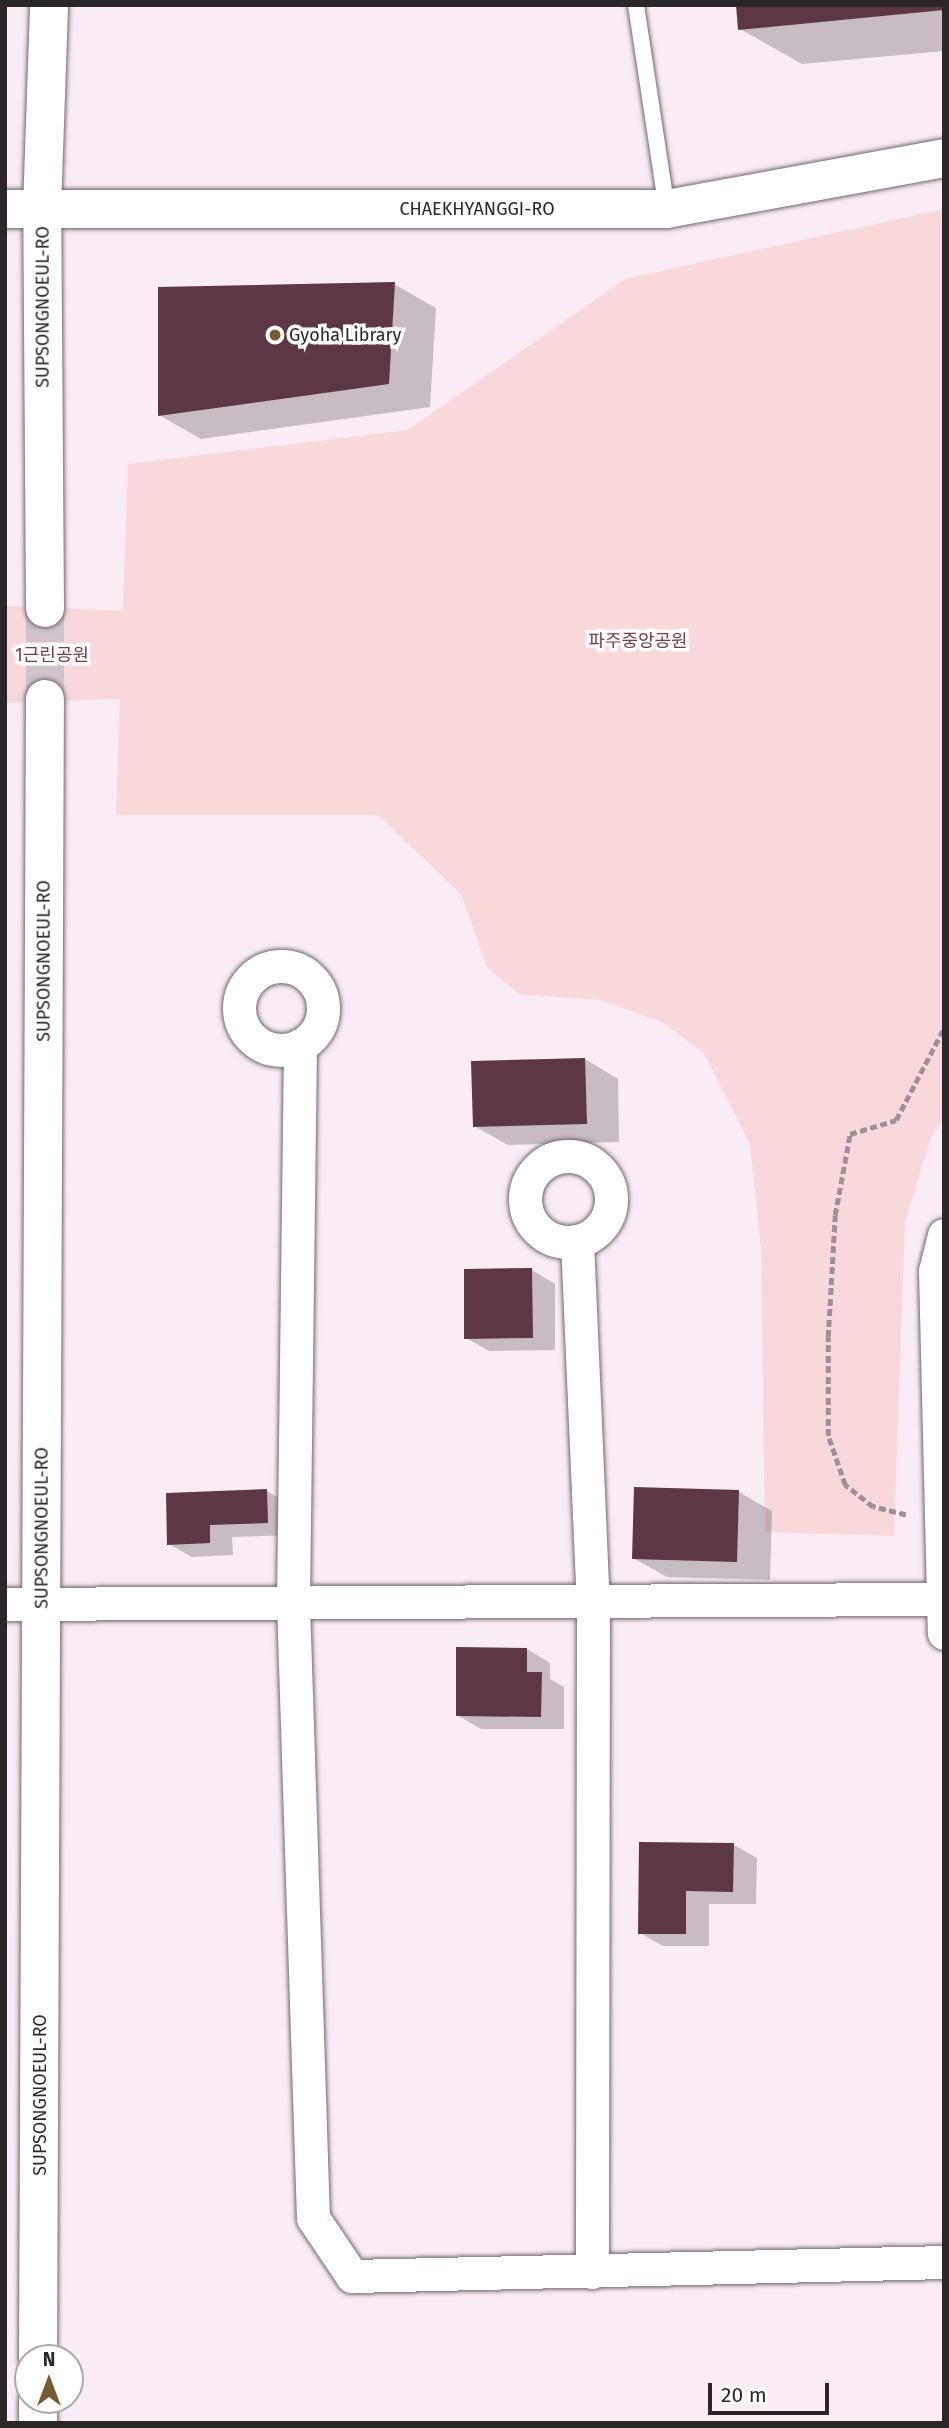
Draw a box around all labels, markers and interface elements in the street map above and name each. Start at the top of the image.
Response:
street label: CHAEKHYANGGI-RO [399,198,555,220]
street label: SUPSONGNOEUL-RO [32,226,54,388]
place label: Gyoha Library [289,324,401,346]
marker: Gyoha Library [267,327,283,343]
park label: 파주중앙공원 [588,630,688,652]
park label: 1근린공원 [15,644,89,666]
street label: SUPSONGNOEUL-RO [33,880,55,1042]
street label: SUPSONGNOEUL-RO [31,1447,53,1609]
street label: SUPSONGNOEUL-RO [29,2014,51,2176]
north arrow [14,2344,84,2414]
text: N [43,2348,55,2371]
scale bar [711,2368,832,2412]
text: 20 m [721,2382,767,2408]

